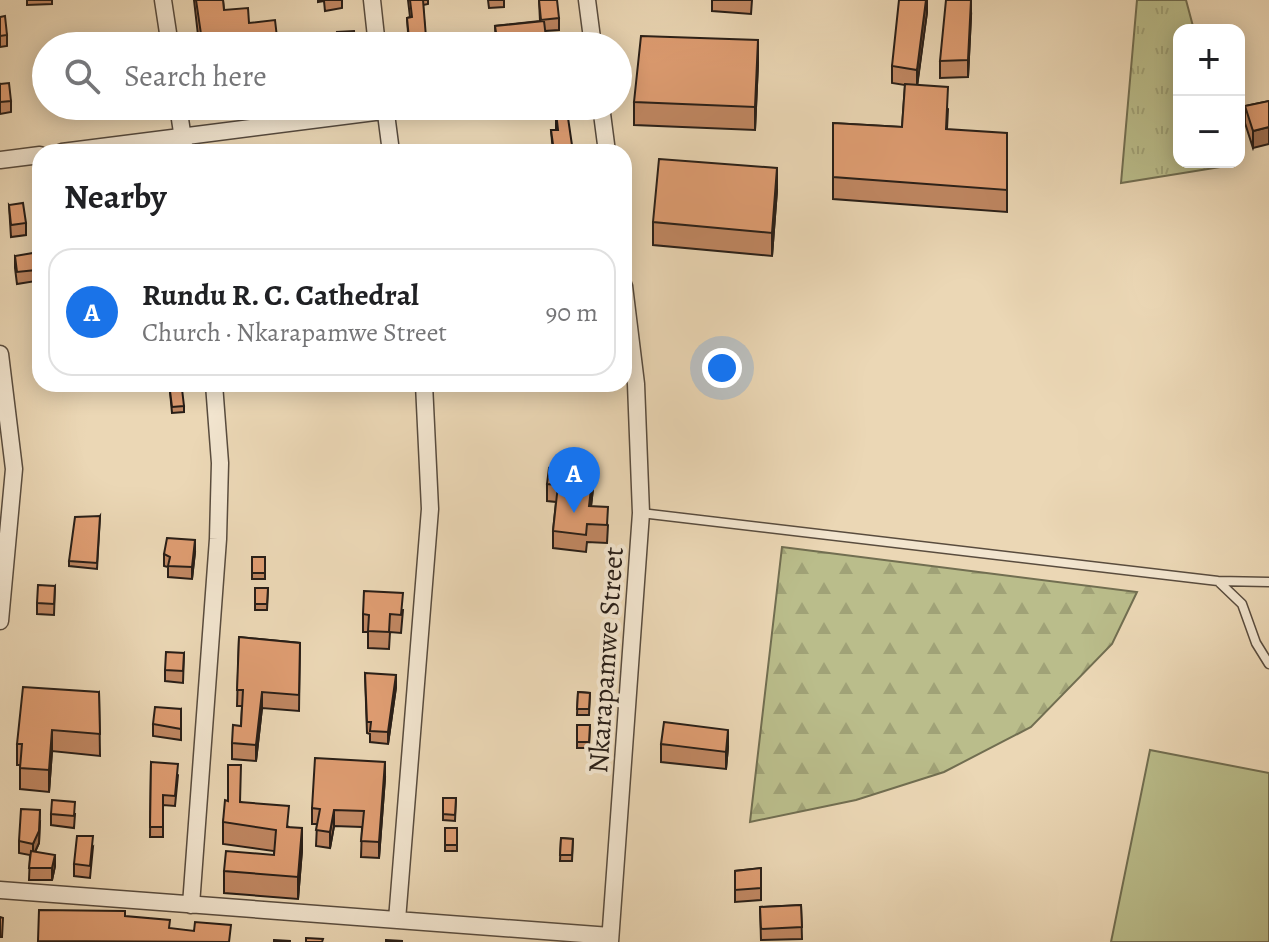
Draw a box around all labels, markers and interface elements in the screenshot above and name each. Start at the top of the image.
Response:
map controls [1173,24,1245,168]
button: + [1173,24,1245,96]
search box [32,32,632,120]
icon: search [60,54,104,98]
text: Search here [124,56,267,96]
button: − [1173,96,1245,168]
text: Nearby [64,173,167,220]
text: Rundu R. C. Cathedral [142,275,419,315]
text: A [84,295,100,330]
text: 90 m [546,295,598,330]
text: Church · Nkarapamwe Street [142,315,447,350]
your location [702,348,742,388]
pin: A [548,447,600,513]
street label: Nkarapamwe Street [579,546,633,775]

